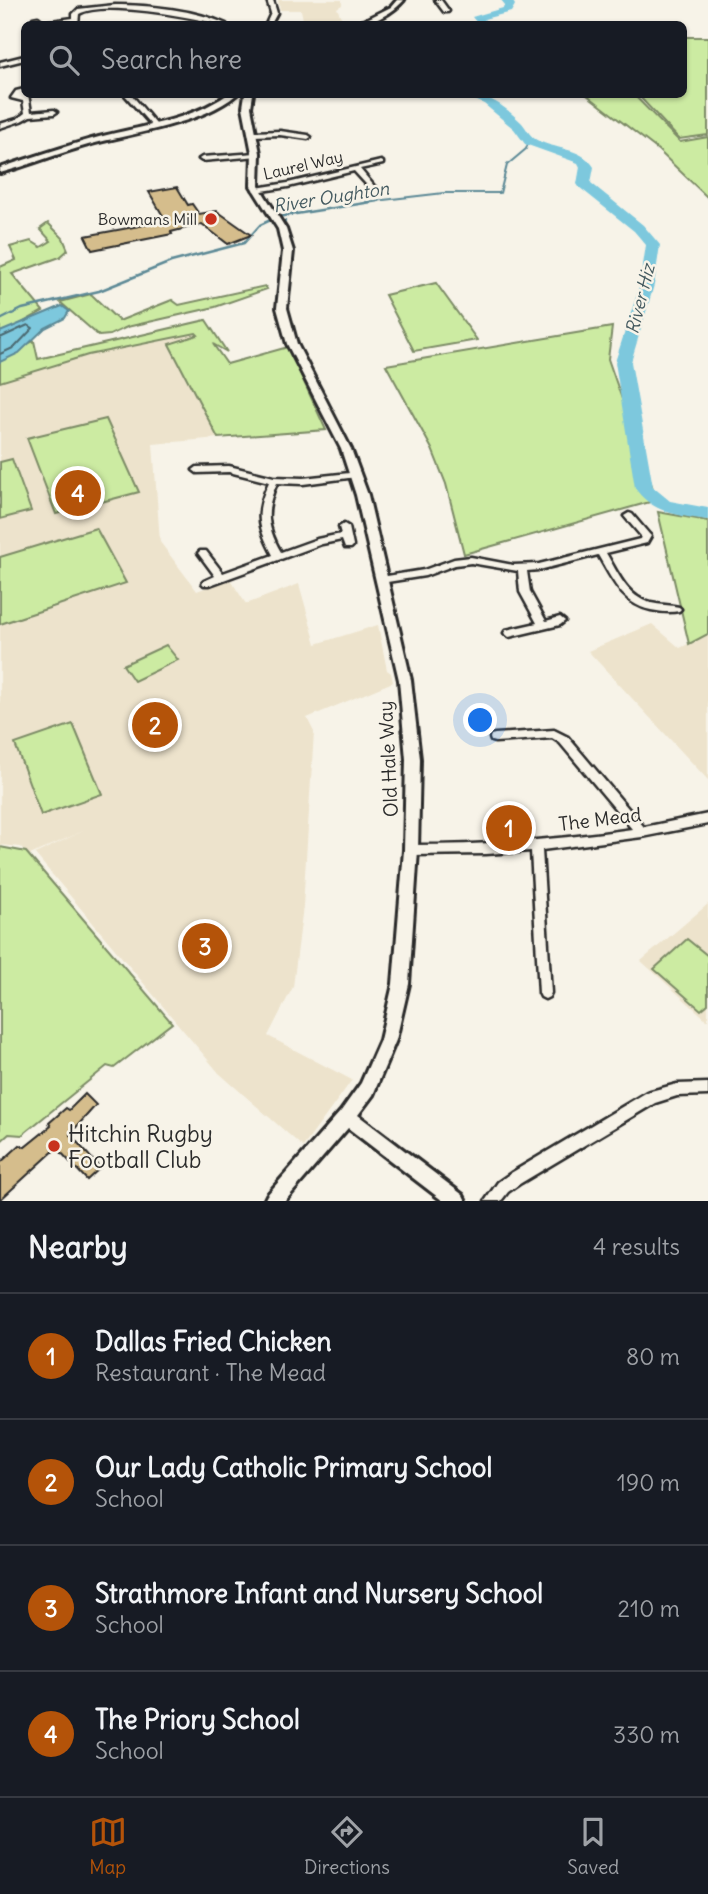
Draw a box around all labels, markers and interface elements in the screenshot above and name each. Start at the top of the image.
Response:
search box [21,21,687,98]
icon: search [45,41,83,79]
text: Search here [101,43,242,76]
street label: Laurel Way [261,146,345,184]
water label: River Oughton [272,176,391,217]
place label: Bowmans Mill [98,209,197,229]
marker: Bowmans Mill [203,211,219,227]
water label: River Hiz [620,259,660,336]
pin: 4 [55,467,101,519]
pin: 2 [132,699,178,751]
street label: Old Hale Way [373,700,403,818]
your location [463,703,497,737]
pin: 1 [486,802,532,854]
street label: The Mead [557,802,643,836]
pin: 3 [182,920,228,972]
place label: Hitchin Rugby Football Club [68,1119,213,1174]
marker: Hitchin Rugby Football Club [46,1138,62,1154]
text: Nearby [28,1228,128,1266]
text: 4 results [593,1232,680,1261]
text: Dallas Fried Chicken [95,1325,332,1358]
text: 1 [46,1342,56,1371]
text: 80 m [626,1342,680,1371]
text: Restaurant · The Mead [95,1358,326,1387]
text: Our Lady Catholic Primary School [95,1451,492,1484]
text: 2 [45,1468,57,1497]
text: 190 m [617,1468,680,1497]
text: School [95,1484,164,1513]
text: Strathmore Infant and Nursery School [95,1577,543,1610]
text: 3 [44,1594,58,1623]
text: 210 m [617,1594,680,1623]
text: School [95,1610,164,1639]
text: The Priory School [95,1703,300,1736]
text: 4 [44,1720,58,1749]
text: 330 m [613,1720,680,1749]
text: School [95,1736,164,1765]
tab: Map [89,1813,127,1879]
tab: Directions [304,1813,390,1879]
tab: Saved [567,1813,619,1879]

